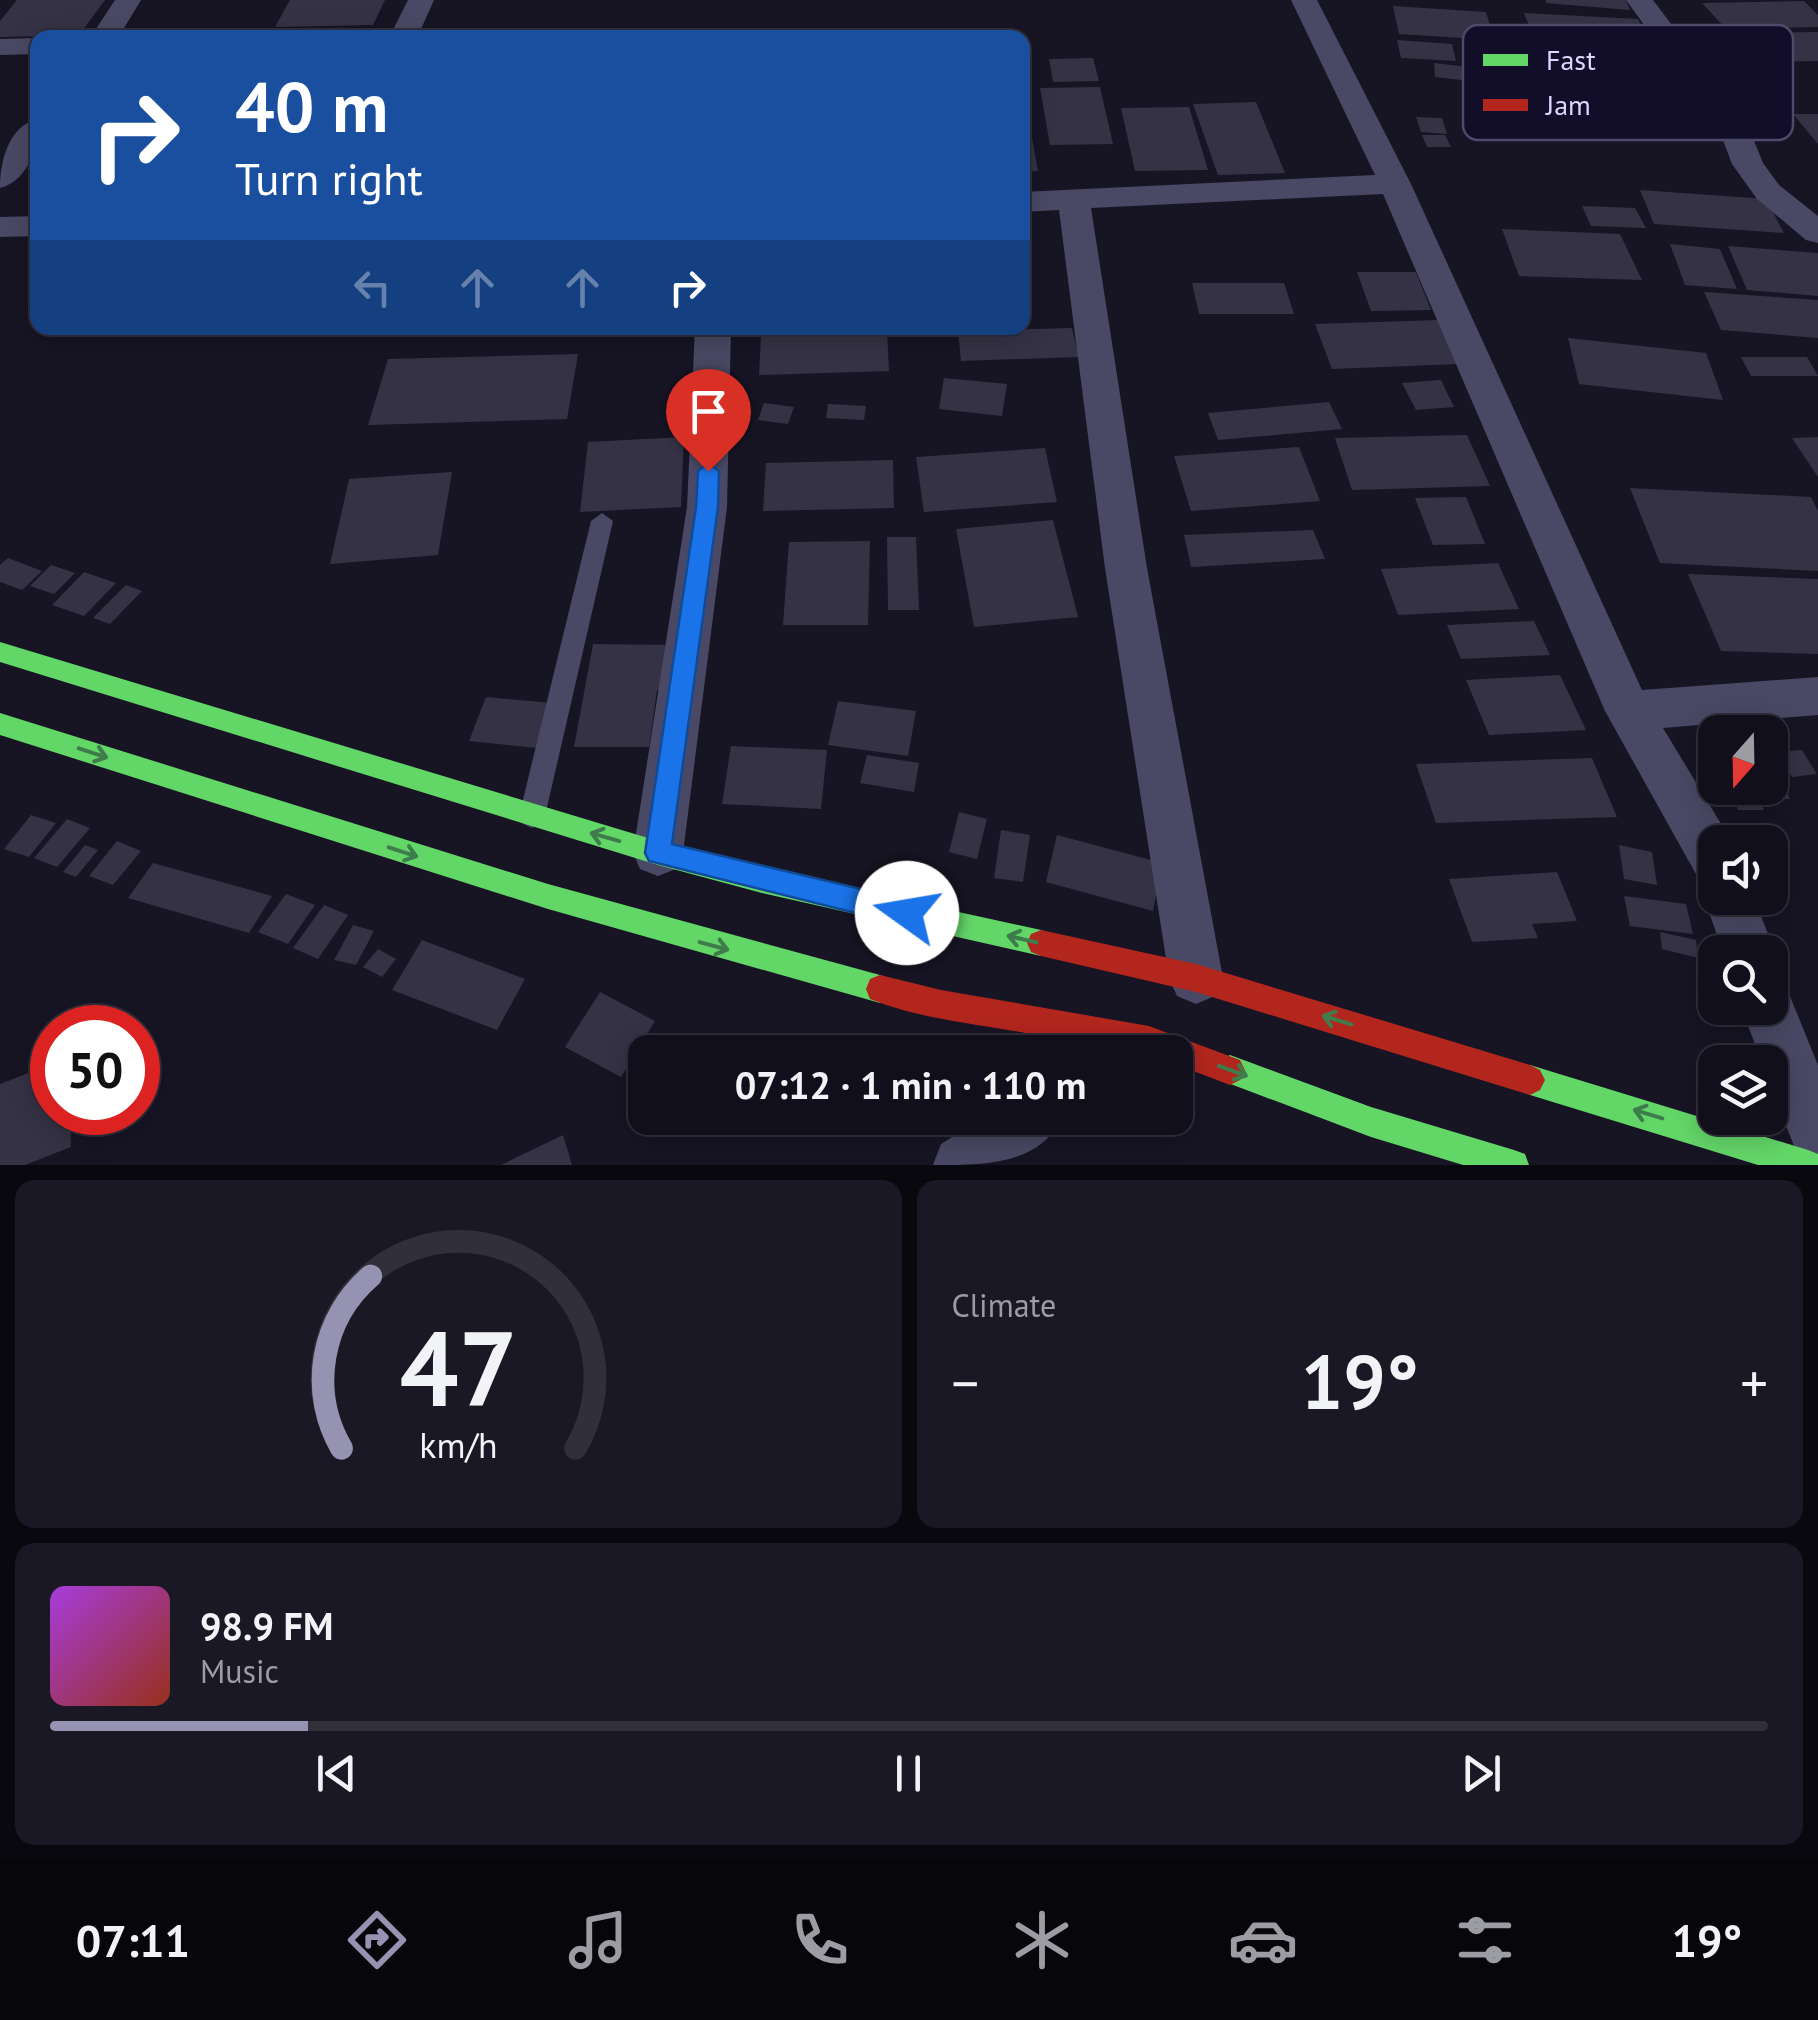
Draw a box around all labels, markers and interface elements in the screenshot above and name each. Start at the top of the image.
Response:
legend [1463,25,1793,140]
text: Fast [1546,41,1596,78]
text: 40 m [235,61,388,151]
icon: right [70,70,200,200]
text: Jam [1545,86,1591,123]
text: Turn right [235,149,423,207]
icon: left [345,260,400,315]
icon: ahead [450,260,505,315]
icon: ahead [555,260,610,315]
icon: right [660,260,715,315]
pin [666,369,751,472]
icon: arrive [681,384,736,439]
north arrow [1698,715,1788,805]
map controls [1698,715,1788,1135]
one-way arrow [77,745,109,763]
button: sound [1698,825,1788,915]
one-way arrow [590,827,621,846]
one-way arrow [386,845,418,863]
position arrow [855,861,959,965]
one-way arrow [1007,929,1039,947]
button: search [1698,935,1788,1025]
one-way arrow [698,938,729,957]
speed limit sign: 50 [30,1005,160,1135]
one-way arrow [1322,1010,1353,1028]
button: layers [1698,1045,1788,1135]
text: 07:12 · 1 min · 110 m [735,1060,1086,1109]
one-way arrow [1216,1063,1247,1081]
one-way arrow [1633,1104,1664,1122]
text: Climate [952,1284,1056,1326]
text: 47 [399,1300,517,1435]
text: 19° [1301,1333,1419,1430]
text: − [952,1347,979,1418]
text: + [1740,1347,1768,1418]
text: km/h [419,1422,497,1468]
text: 98.9 FM [200,1601,333,1650]
text: Music [200,1650,279,1692]
icon: previous [309,1746,364,1801]
icon: pause [881,1746,936,1801]
icon: next [1454,1746,1509,1801]
icon: directions [342,1905,412,1975]
icon: music [563,1905,633,1975]
icon: phone [785,1905,855,1975]
icon: climate [1007,1905,1077,1975]
icon: car [1228,1905,1298,1975]
icon: filters [1450,1905,1520,1975]
text: 07:11 [76,1911,190,1969]
text: 19° [1671,1911,1742,1969]

